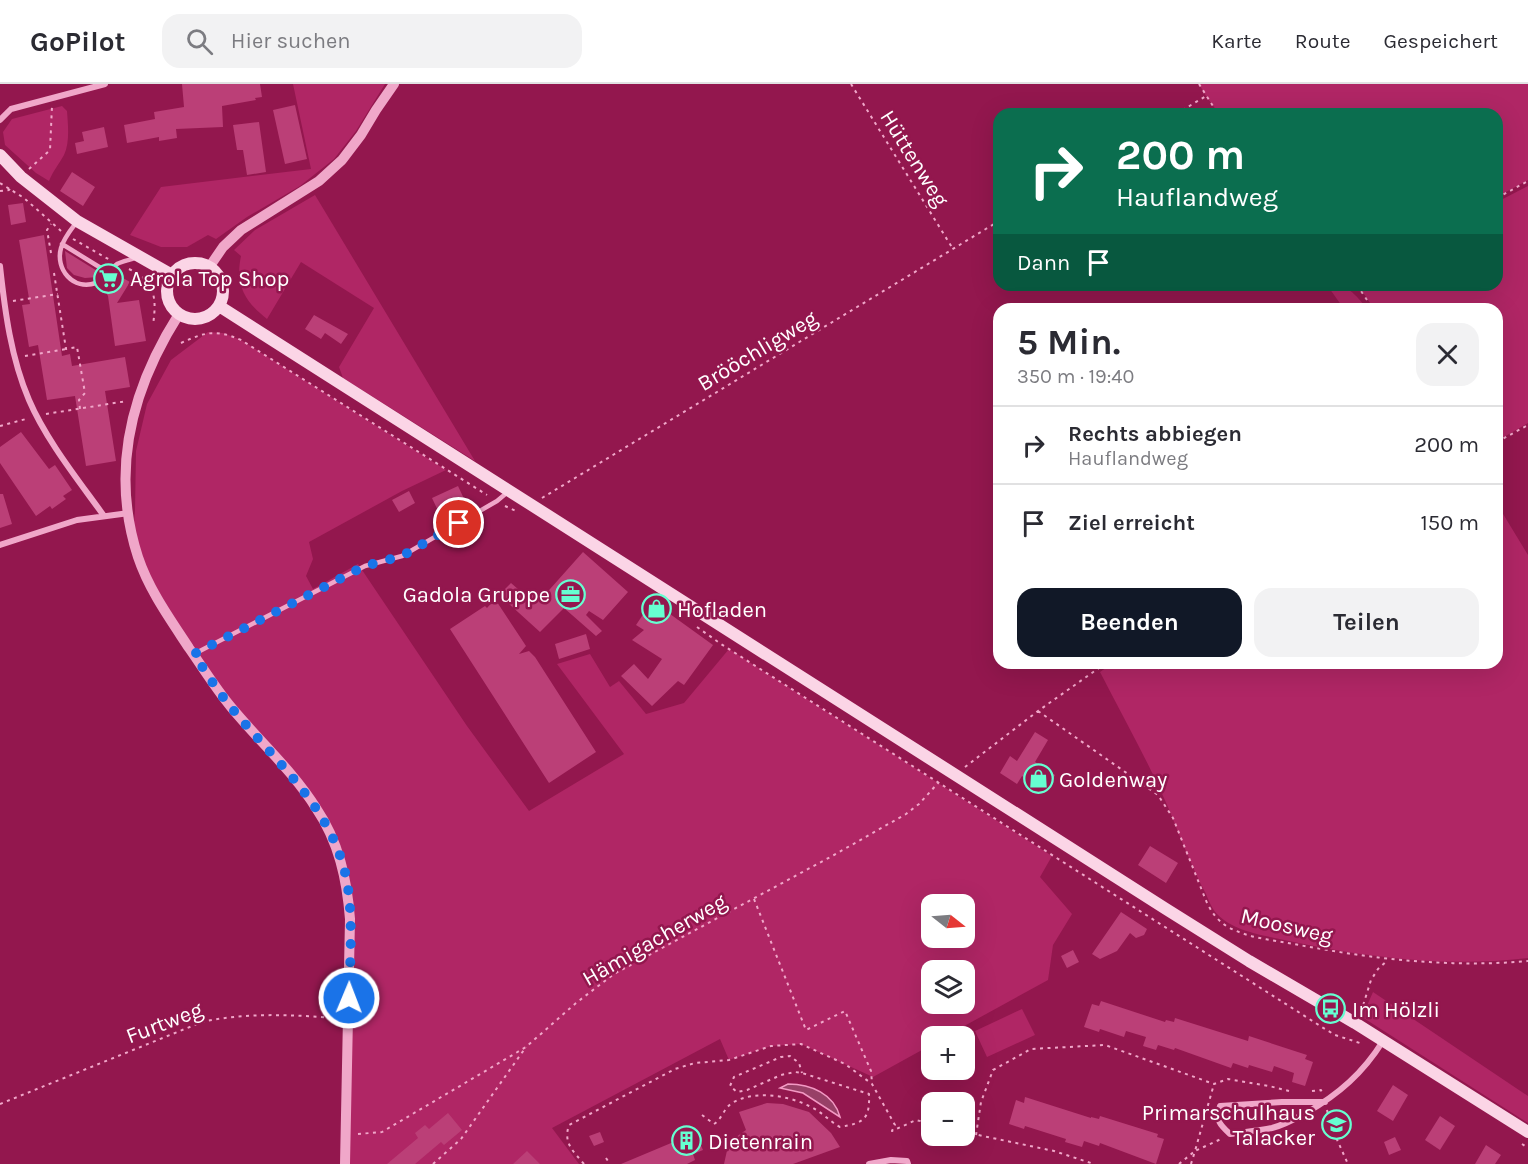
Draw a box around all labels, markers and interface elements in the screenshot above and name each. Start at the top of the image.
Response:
search box [162,14,582,68]
text: GoPilot [30,25,126,58]
icon: search [183,25,216,58]
text: Hier suchen [231,28,351,54]
text: Karte [1211,29,1262,53]
text: Route [1295,29,1351,53]
text: Gespeichert [1384,29,1498,53]
street label: Hüttenweg [874,106,954,212]
text: 200 m [1116,130,1245,180]
icon: right [1017,132,1095,210]
text: Hauflandweg [1116,181,1278,213]
icon: arrive [1082,246,1115,279]
text: Dann [1017,250,1070,276]
supermarket icon: Agrola Top Shop [93,262,125,294]
place label: Agrola Top Shop [130,266,289,292]
street label: Brööchligweg [693,305,823,397]
text: 5 Min. [1017,321,1121,363]
button: close [1416,323,1479,386]
text: 350 m · 19:40 [1017,365,1134,388]
text: Rechts abbiegen [1068,421,1242,447]
icon: right [1017,429,1050,462]
text: 200 m [1414,432,1479,458]
text: Hauflandweg [1068,447,1188,470]
pin [433,497,484,548]
icon: arrive [442,506,475,539]
icon: arrive [1017,507,1050,540]
text: Ziel erreicht [1068,510,1195,536]
text: 150 m [1420,510,1479,536]
office icon: Gadola Gruppe [555,578,587,610]
place label: Gadola Gruppe [403,582,550,608]
button: Beenden [1017,588,1242,657]
button: Teilen [1254,588,1479,657]
shop icon: Hofladen [640,593,672,625]
place label: Hofladen [677,597,767,623]
shop icon: Goldenway [1022,763,1054,795]
place label: Goldenway [1059,767,1167,793]
street label: Hämigacherweg [578,888,732,992]
north arrow [921,894,975,948]
map controls [921,894,975,1146]
street label: Moosweg [1238,903,1336,949]
button: layers [921,960,975,1014]
position arrow [317,966,381,1030]
bus stop icon: Im Hölzli [1315,993,1347,1025]
street label: Furtweg [122,996,207,1049]
place label: Im Hölzli [1352,997,1440,1023]
button: + [921,1026,975,1080]
button: − [921,1092,975,1146]
place label: Primarschulhaus Talacker [1142,1100,1315,1151]
school or university icon: Primarschulhaus Talacker [1320,1109,1352,1141]
building icon: Dietenrain [671,1125,703,1157]
place label: Dietenrain [708,1129,813,1155]

